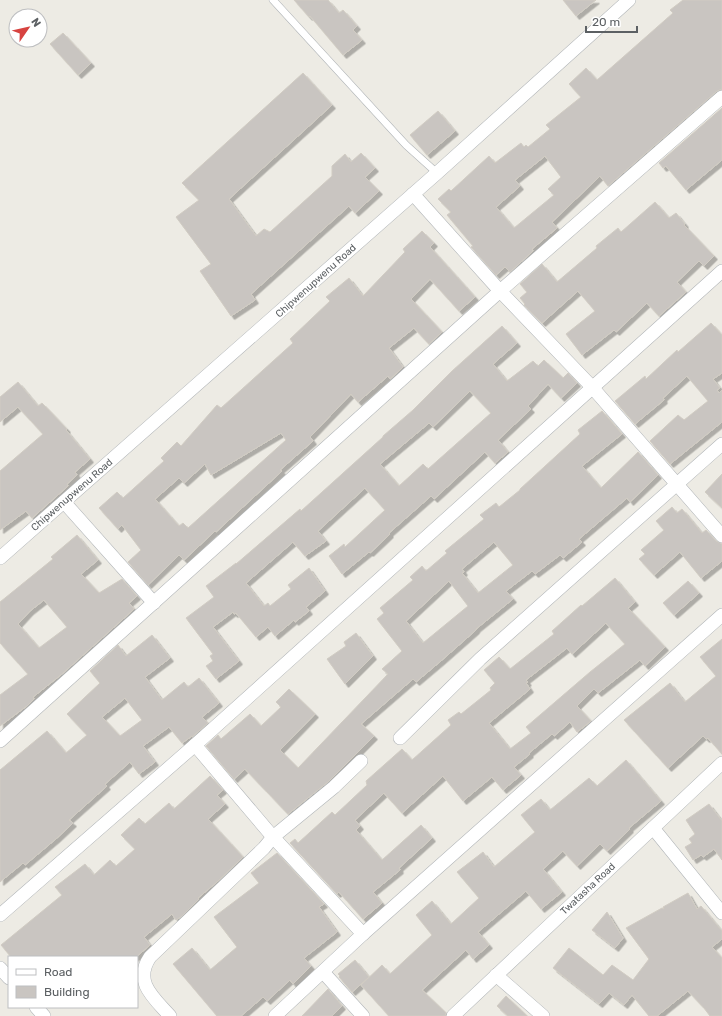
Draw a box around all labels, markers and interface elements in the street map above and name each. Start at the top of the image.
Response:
north arrow [8,8,48,48]
scale bar [586,8,637,34]
text: 20 m [592,15,620,29]
text: N [28,16,44,30]
street label: Chipwenupwenu Road [273,242,359,320]
street label: Chipwenupwenu Road [29,456,115,534]
street label: Twatasha Road [558,860,618,917]
legend [8,956,138,1008]
text: Road [44,965,72,979]
text: Building [44,985,90,999]

